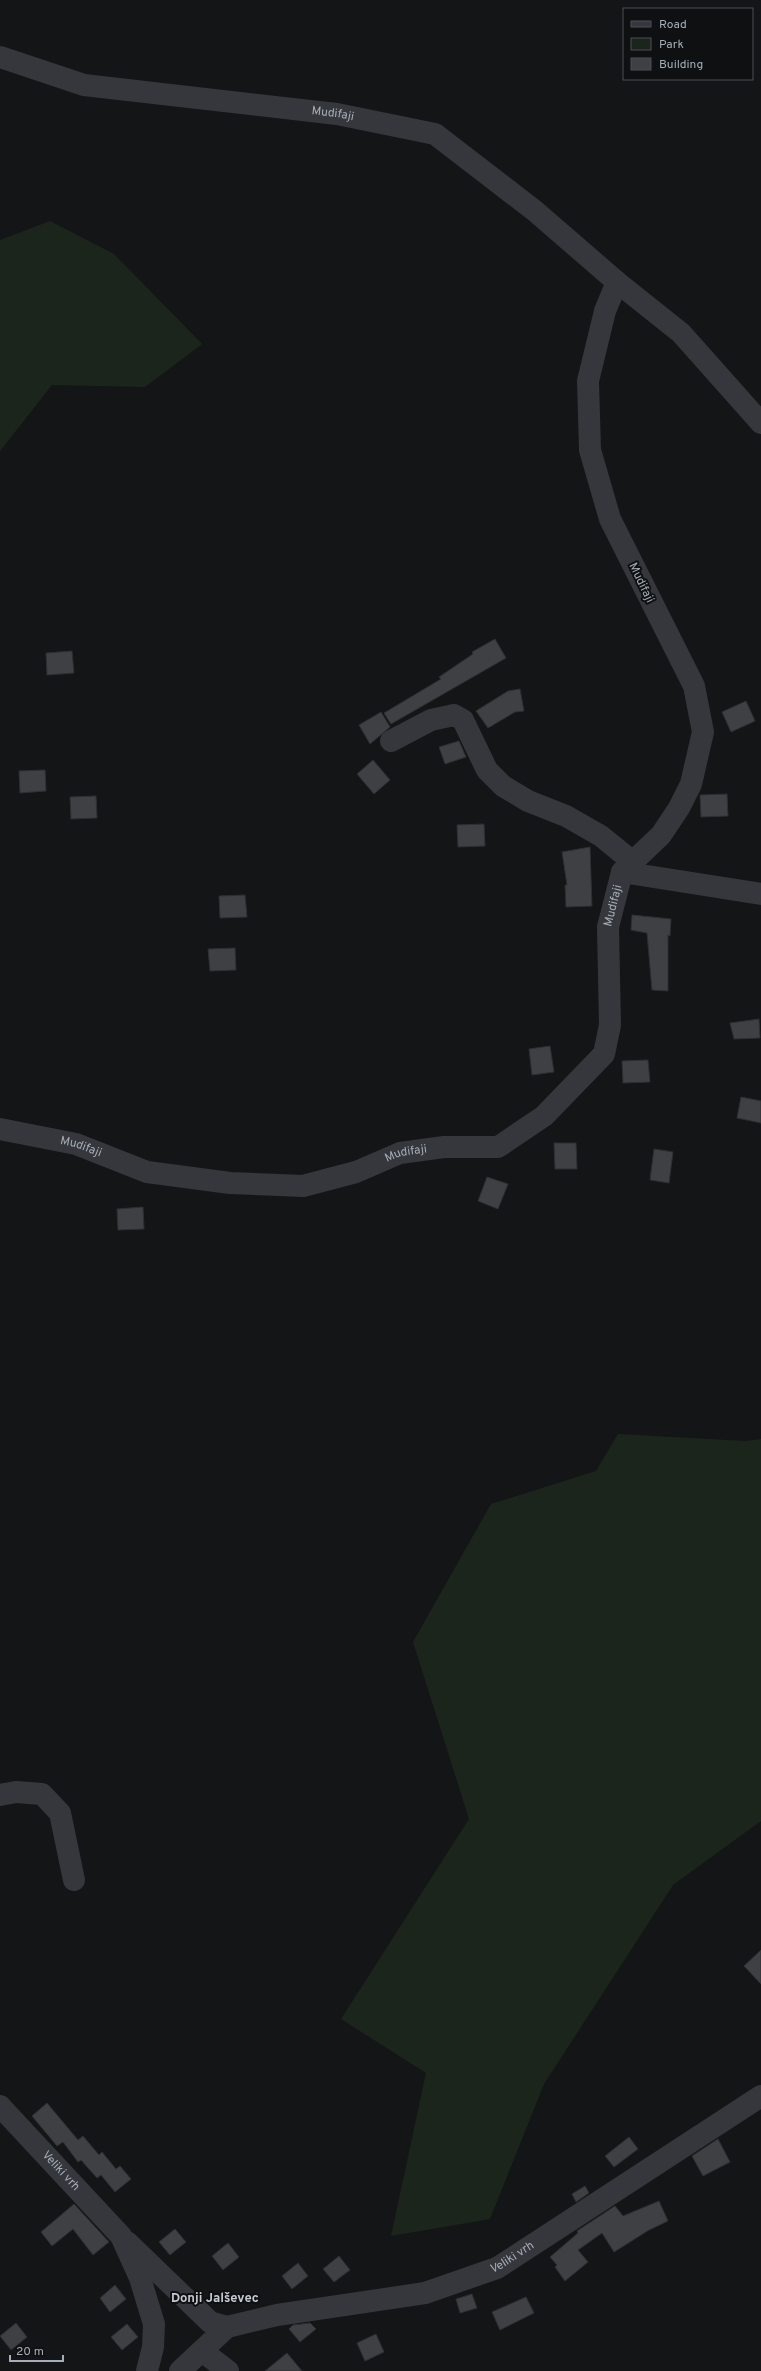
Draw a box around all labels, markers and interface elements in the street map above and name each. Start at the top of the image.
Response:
legend [623,8,753,80]
text: Road [659,17,687,33]
text: Park [659,37,684,53]
text: Building [659,57,703,73]
street label: Mudifaji [311,103,356,125]
street label: Mudifaji [624,560,658,606]
street label: Mudifaji [600,883,626,929]
street label: Mudifaji [59,1133,104,1161]
street label: Mudifaji [382,1141,428,1167]
street label: Veliki vrh [38,2148,83,2195]
street label: Veliki vrh [488,2238,537,2278]
district label: Donji Jalševec [171,2291,259,2307]
scale bar [10,2337,63,2363]
text: 20 m [16,2344,44,2360]

